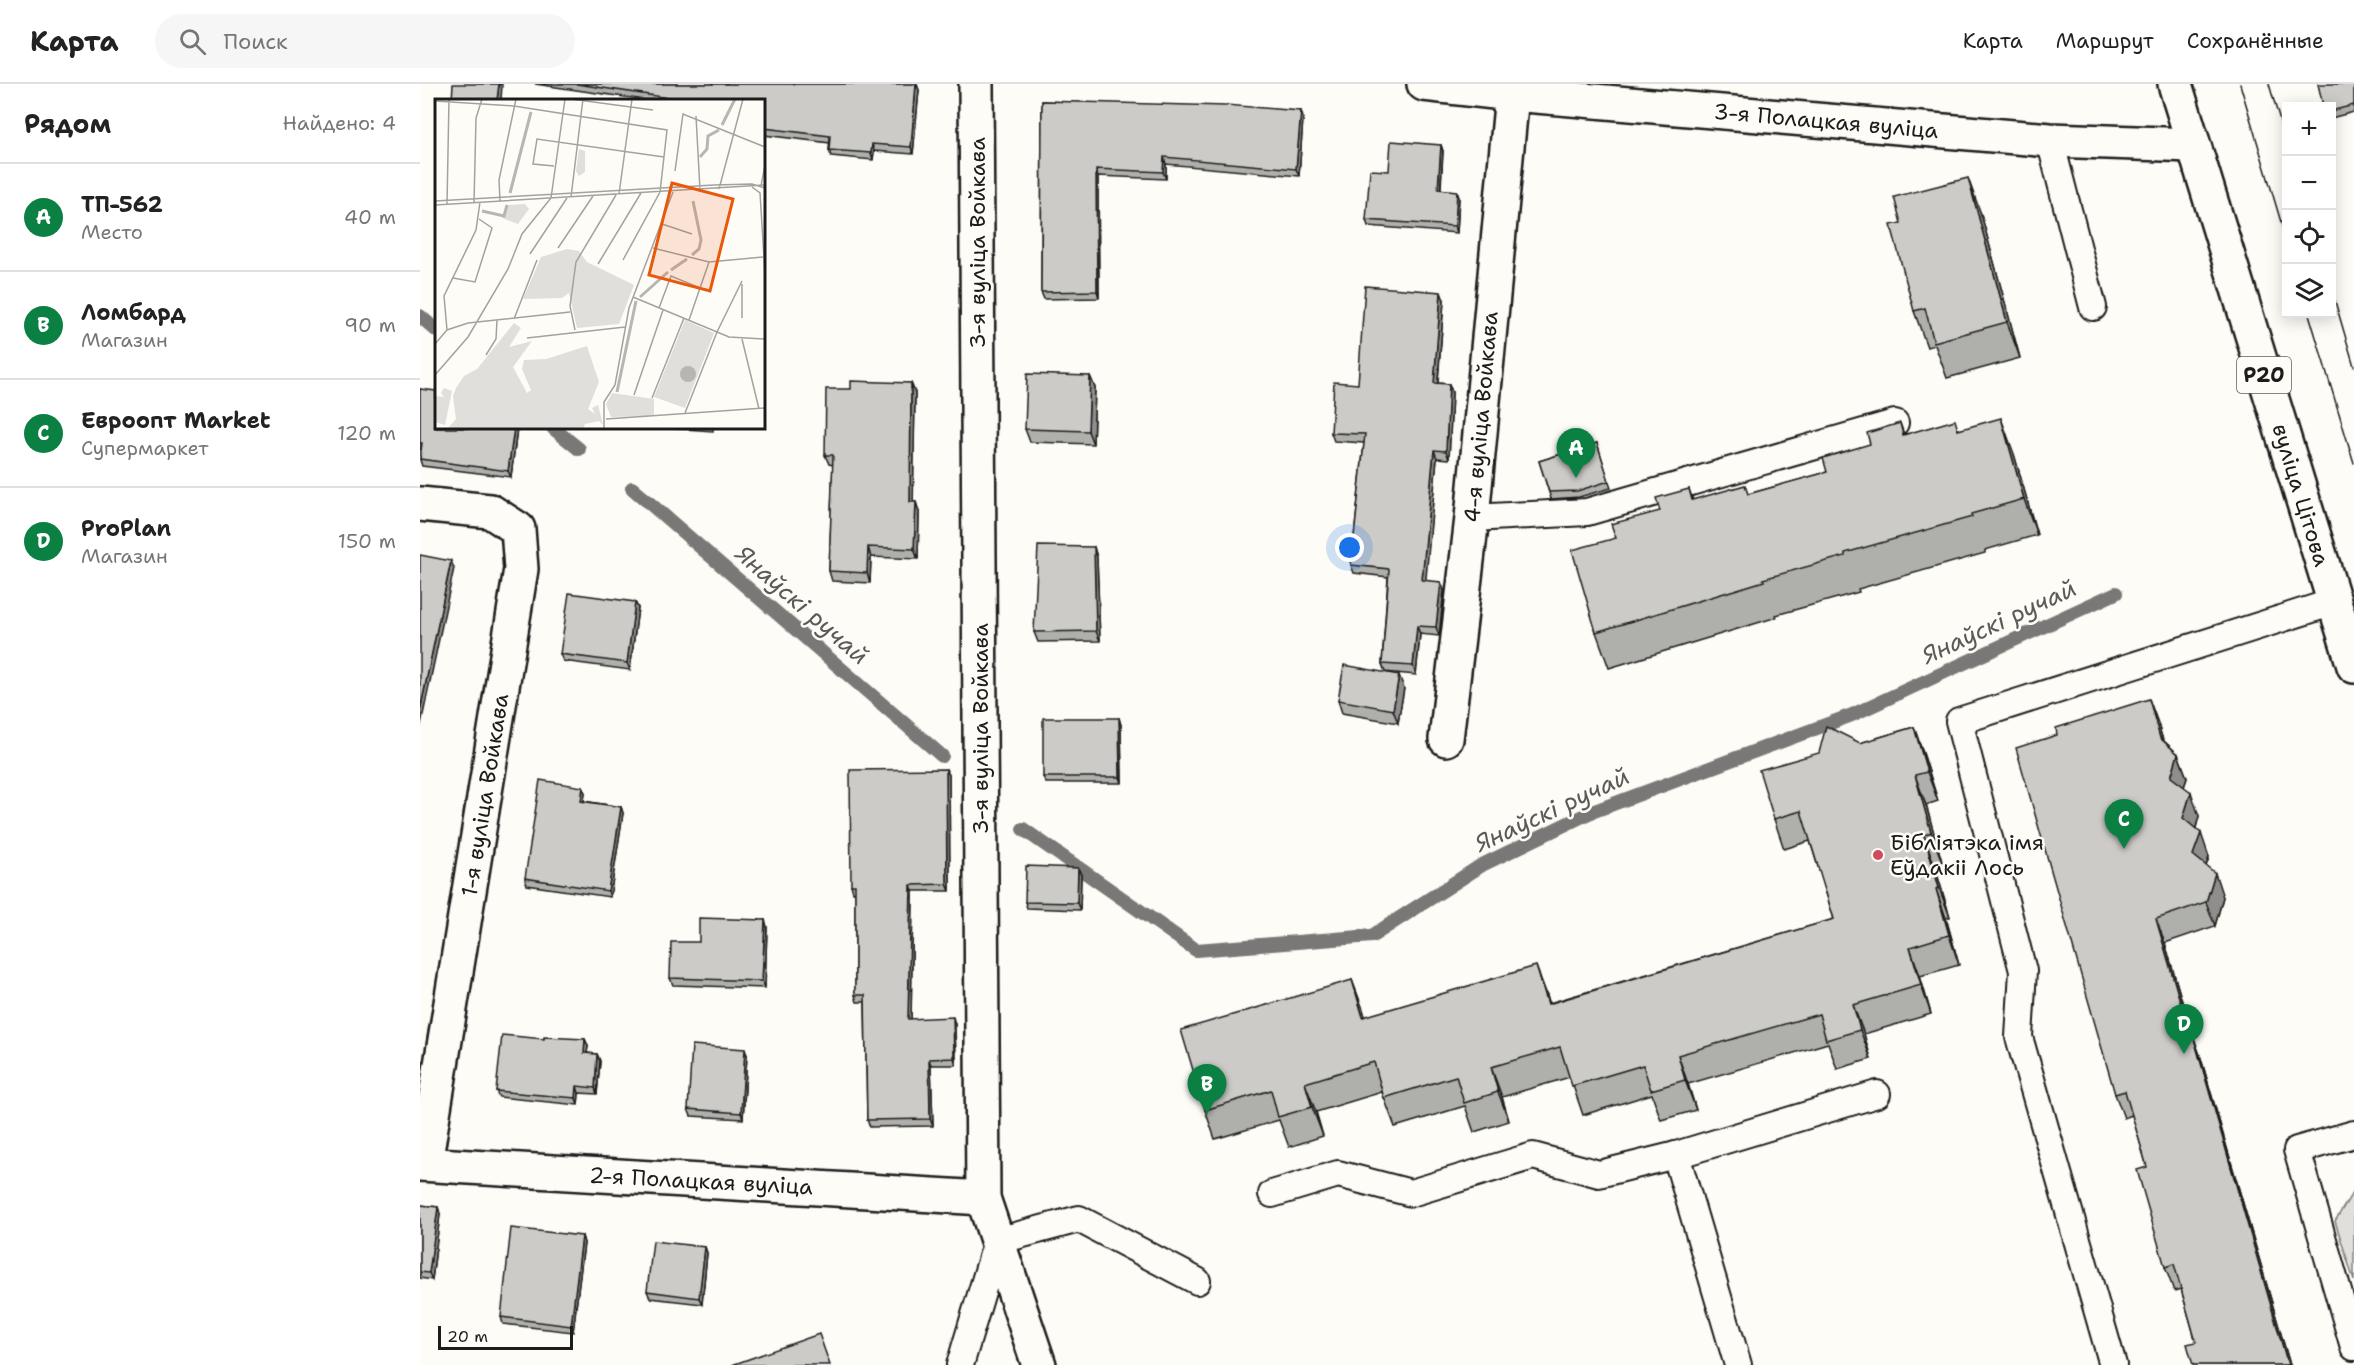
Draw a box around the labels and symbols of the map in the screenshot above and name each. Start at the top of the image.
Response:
street label: 3-я Полацкая вуліца [1712,97,1940,145]
inset map [435,99,765,429]
street label: 3-я вуліца Войкава [963,137,992,349]
street label: 4-я вуліца Войкава [1457,310,1505,524]
road number: Р20 [2237,357,2291,393]
street label: вуліца Цітова [2266,420,2337,570]
pin: A [1556,428,1596,478]
your location [1335,533,1364,562]
water label: Янаўскі ручай [728,537,876,672]
water label: Янаўскі ручай [1916,572,2081,672]
street label: 3-я вуліца Войкава [966,623,995,835]
street label: 1-я вуліца Войкава [455,691,515,899]
water label: Янаўскі ручай [1469,760,1634,860]
pin: C [2104,800,2144,849]
place label: Бібліятэка імя Еўдакіі Лось [1890,828,2044,882]
marker: Бібліятэка імя Еўдакіі Лось [1871,848,1885,862]
pin: D [2164,1004,2204,1054]
pin: B [1188,1064,1226,1114]
street label: 2-я Полацкая вуліца [588,1161,814,1201]
scale bar [438,1323,573,1350]

